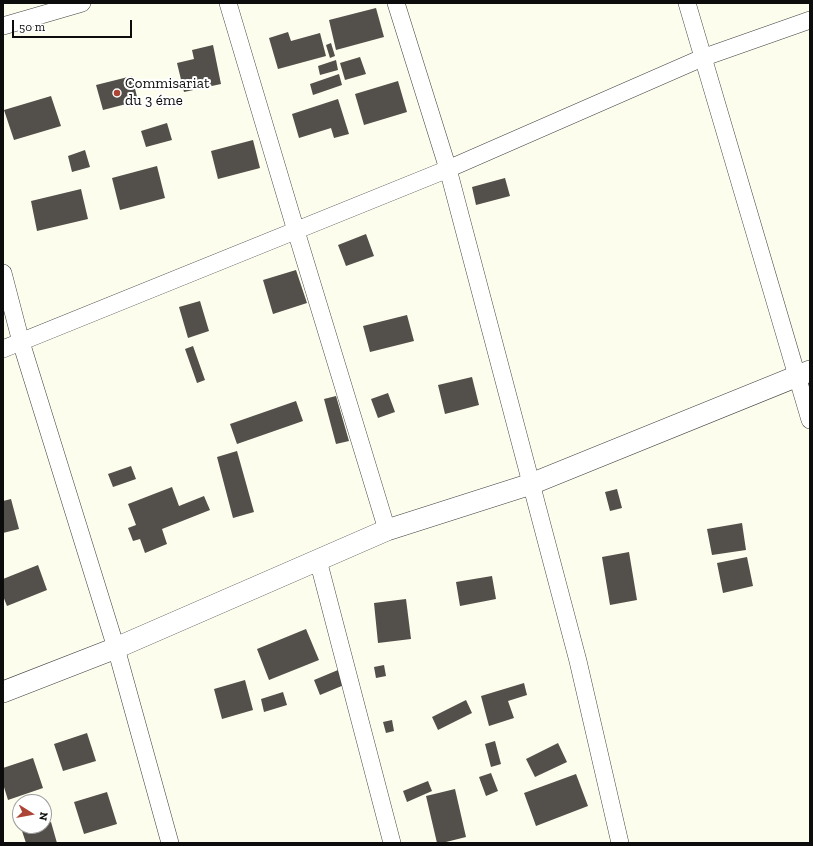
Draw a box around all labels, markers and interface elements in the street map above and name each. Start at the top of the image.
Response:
scale bar [14,12,134,38]
text: 50 m [19,20,45,34]
place label: Commisariat du 3 éme [125,75,210,110]
marker: Commisariat du 3 éme [112,88,122,98]
north arrow [12,794,52,834]
text: N [36,811,50,822]

